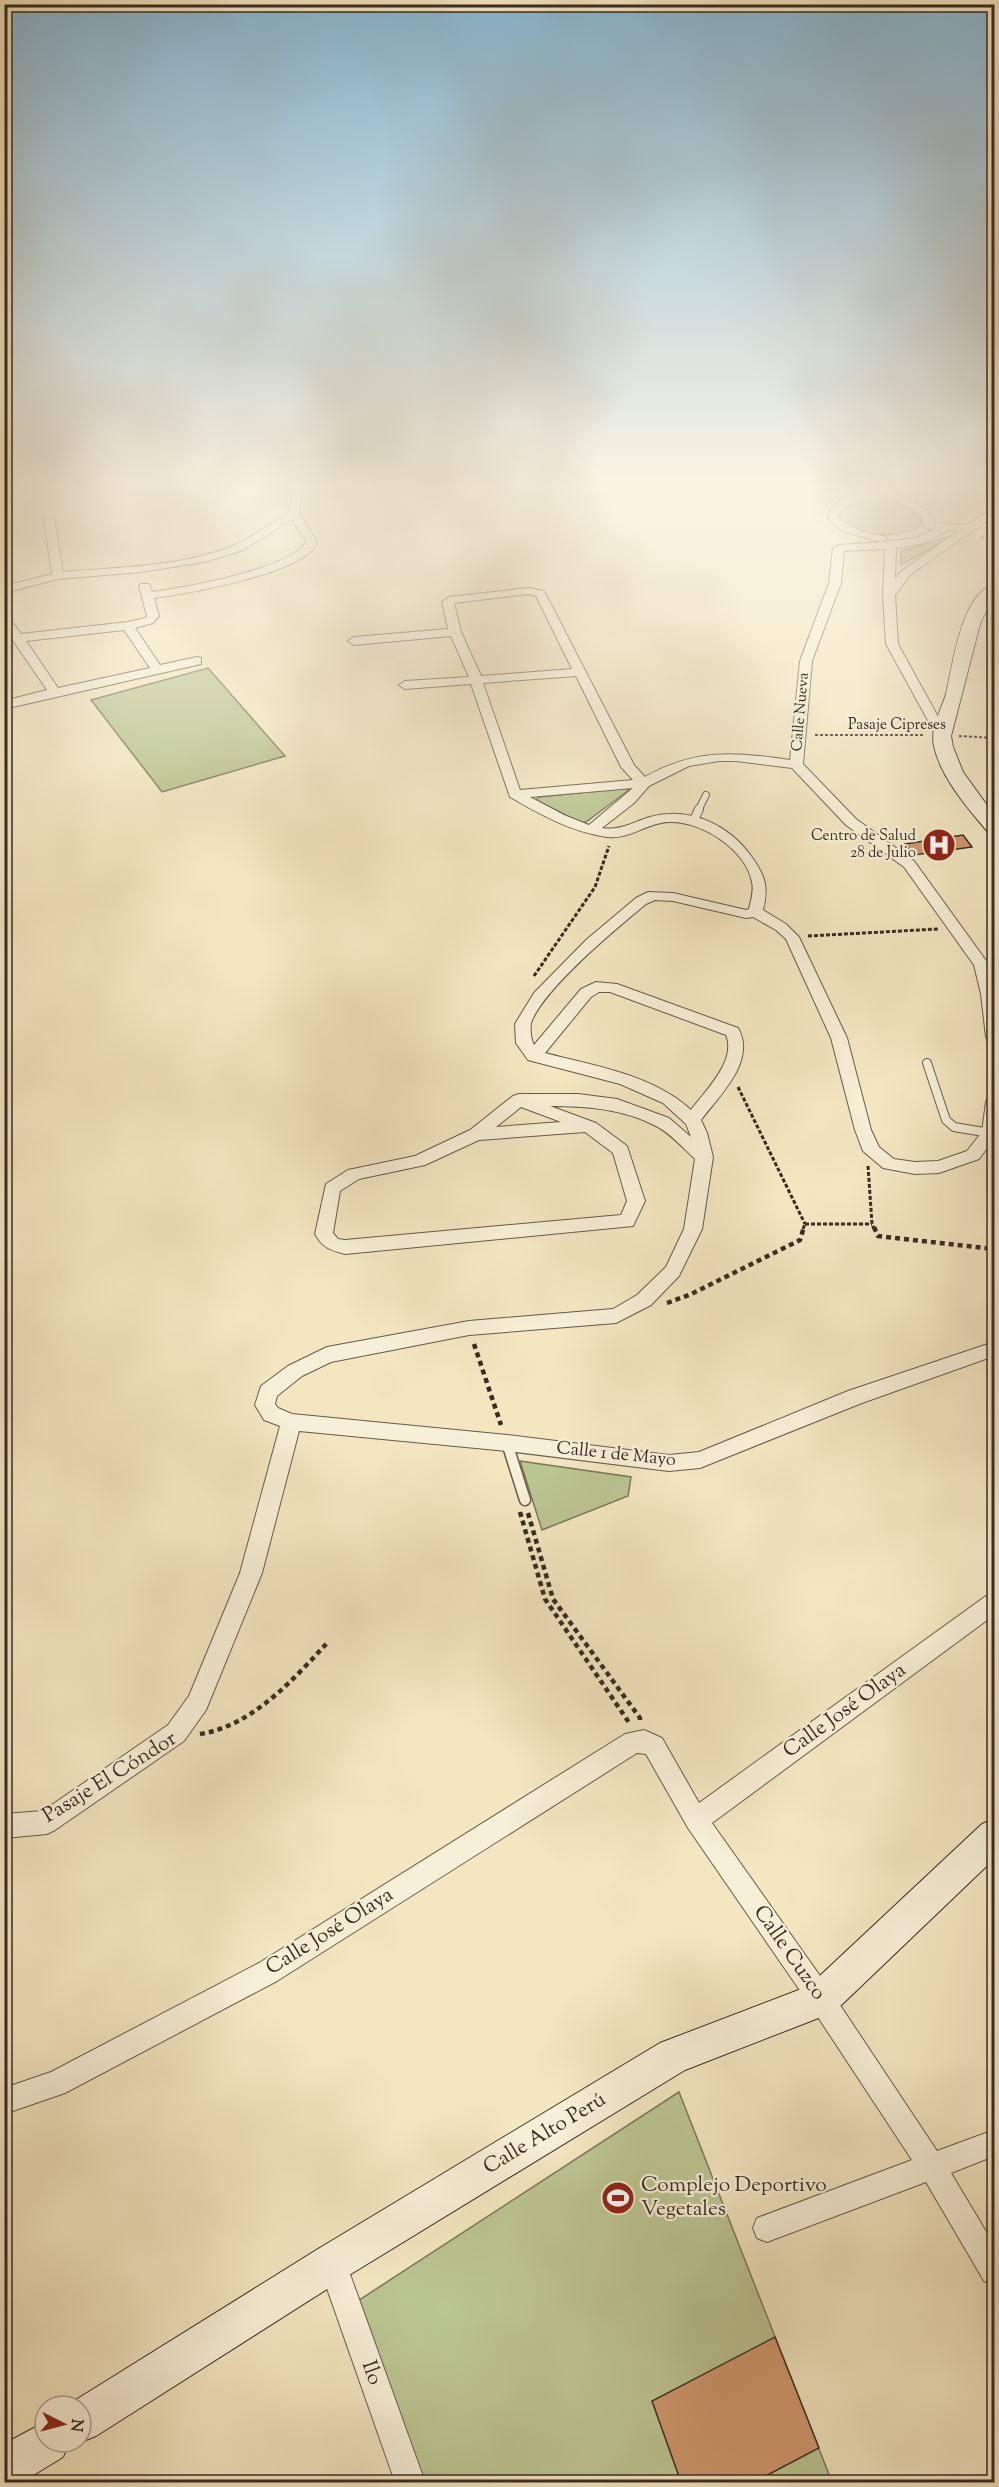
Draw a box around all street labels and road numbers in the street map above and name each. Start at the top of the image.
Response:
street label: Calle Nueva [787,672,815,752]
street label: Pasaje Cipreses [848,715,946,736]
street label: Calle 1 de Mayo [555,1436,677,1474]
street label: Calle José Olaya [777,1656,913,1766]
street label: Pasaje El Cóndor [37,1725,183,1831]
street label: Calle José Olaya [260,1881,400,1983]
street label: Calle Cuzco [745,1899,833,2007]
street label: Calle Alto Perú [478,2085,612,2183]
street label: Ilo [353,2357,389,2389]

